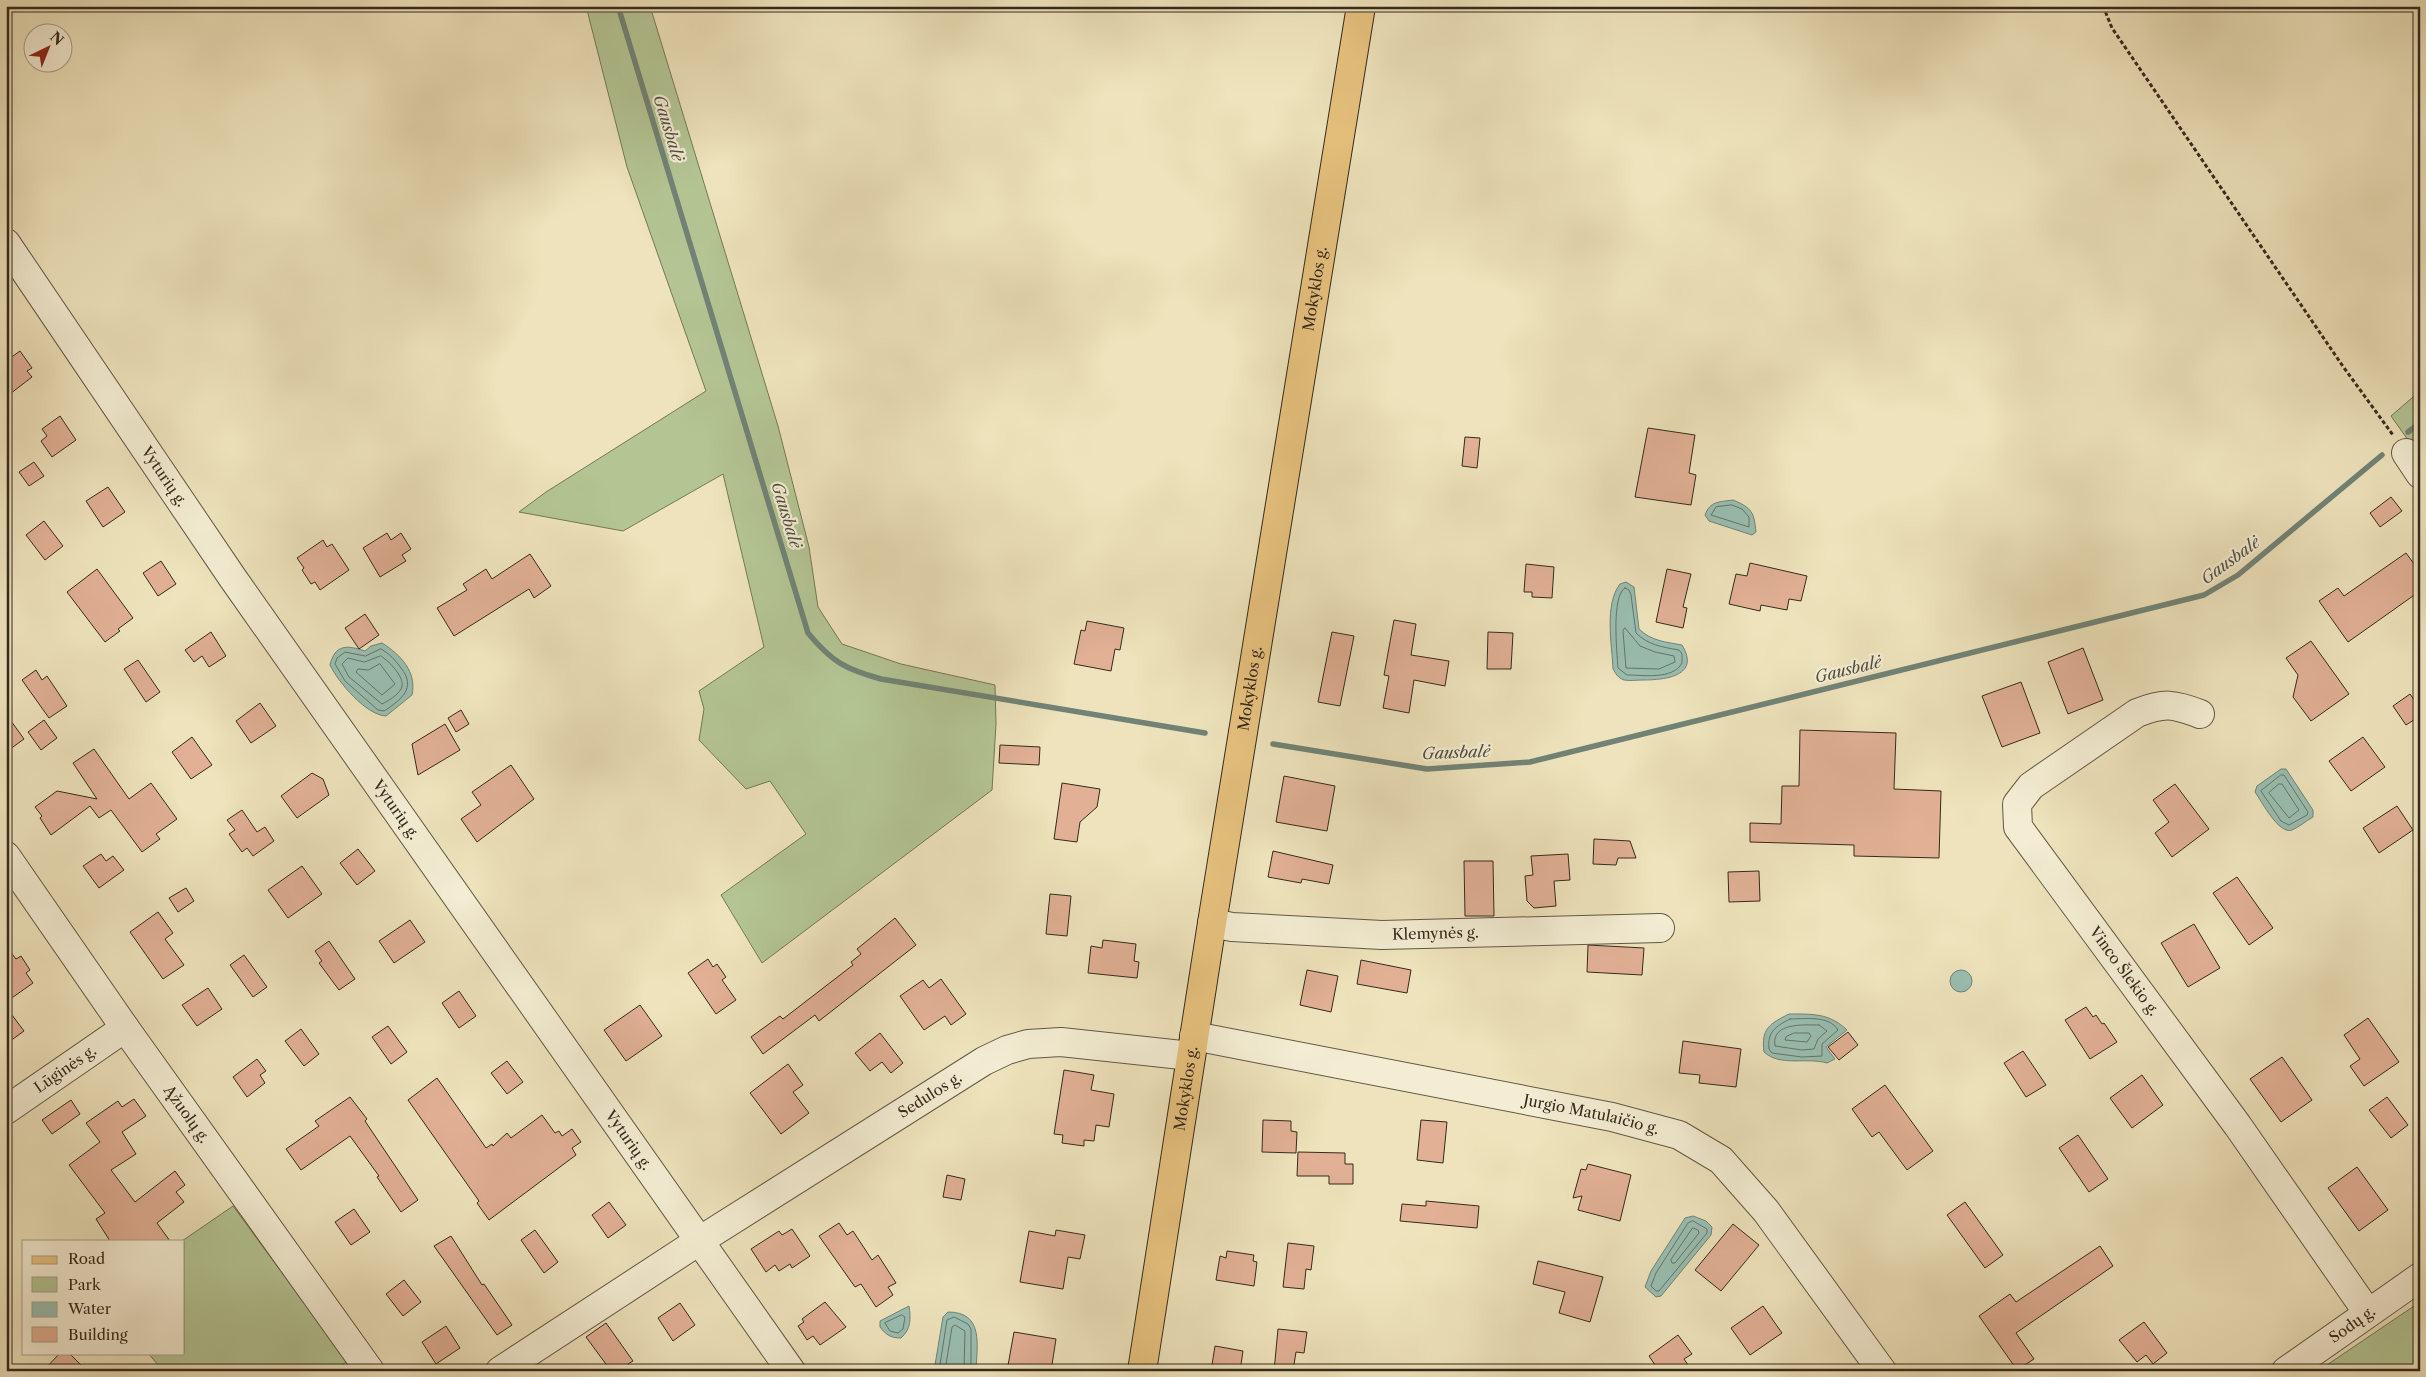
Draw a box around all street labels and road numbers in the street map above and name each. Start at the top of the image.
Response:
street label: Mokyklos g. [1298,245,1331,332]
street label: Vyturių g. [137,442,192,510]
street label: Mokyklos g. [1233,645,1266,732]
street label: Vyturių g. [368,775,424,843]
street label: Vinco Šlekio g. [2085,922,2164,1019]
street label: Klemynės g. [1392,923,1479,944]
street label: Lūginės g. [30,1041,100,1097]
street label: Mokyklos g. [1170,1045,1202,1132]
street label: Sedulos g. [894,1067,965,1122]
street label: Ąžuolų g. [159,1080,214,1147]
street label: Jurgio Matulaičio g. [1520,1090,1661,1138]
street label: Vyturių g. [601,1105,656,1173]
street label: Sodų g. [2325,1301,2379,1347]

